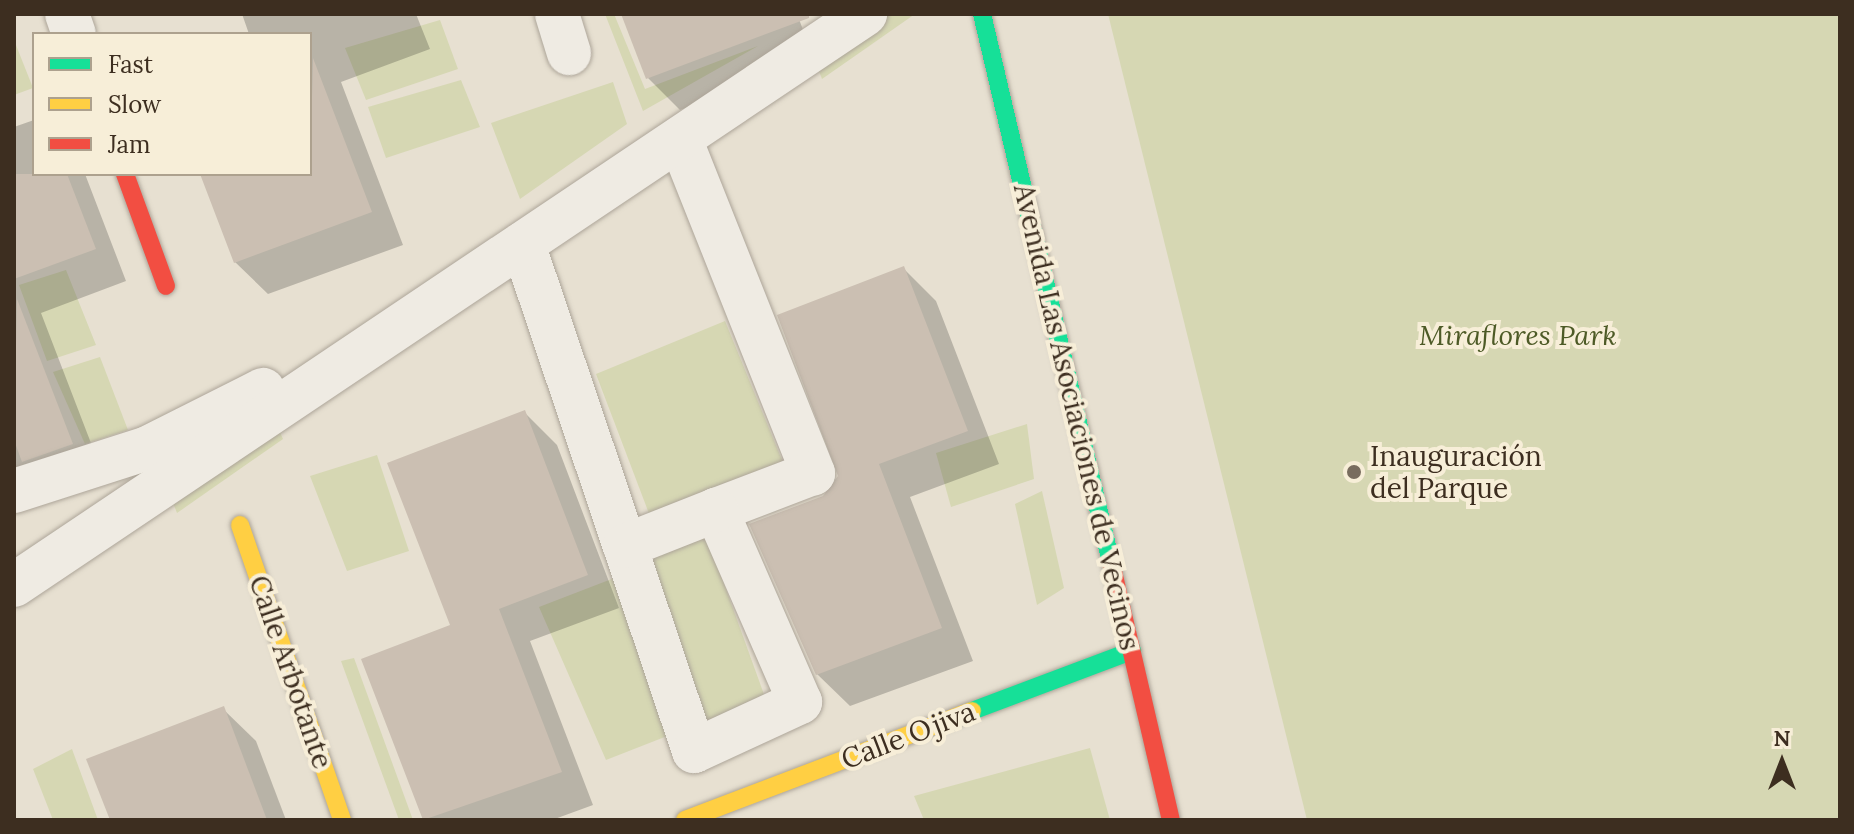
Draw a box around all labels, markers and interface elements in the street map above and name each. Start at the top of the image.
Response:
legend [32,32,312,176]
text: Fast [108,49,153,80]
text: Slow [108,89,161,120]
text: Jam [108,129,150,160]
street label: Avenida Las Asociaciones de Vecinos [1007,181,1147,653]
park label: Miraflores Park [1419,318,1617,352]
place label: Inauguración del Parque [1370,439,1542,505]
marker: Inauguración del Parque [1345,463,1363,481]
street label: Calle Arbotante [242,571,340,773]
street label: Calle Ojiva [836,694,980,776]
north arrow [1742,722,1822,802]
text: N [1773,724,1791,752]

